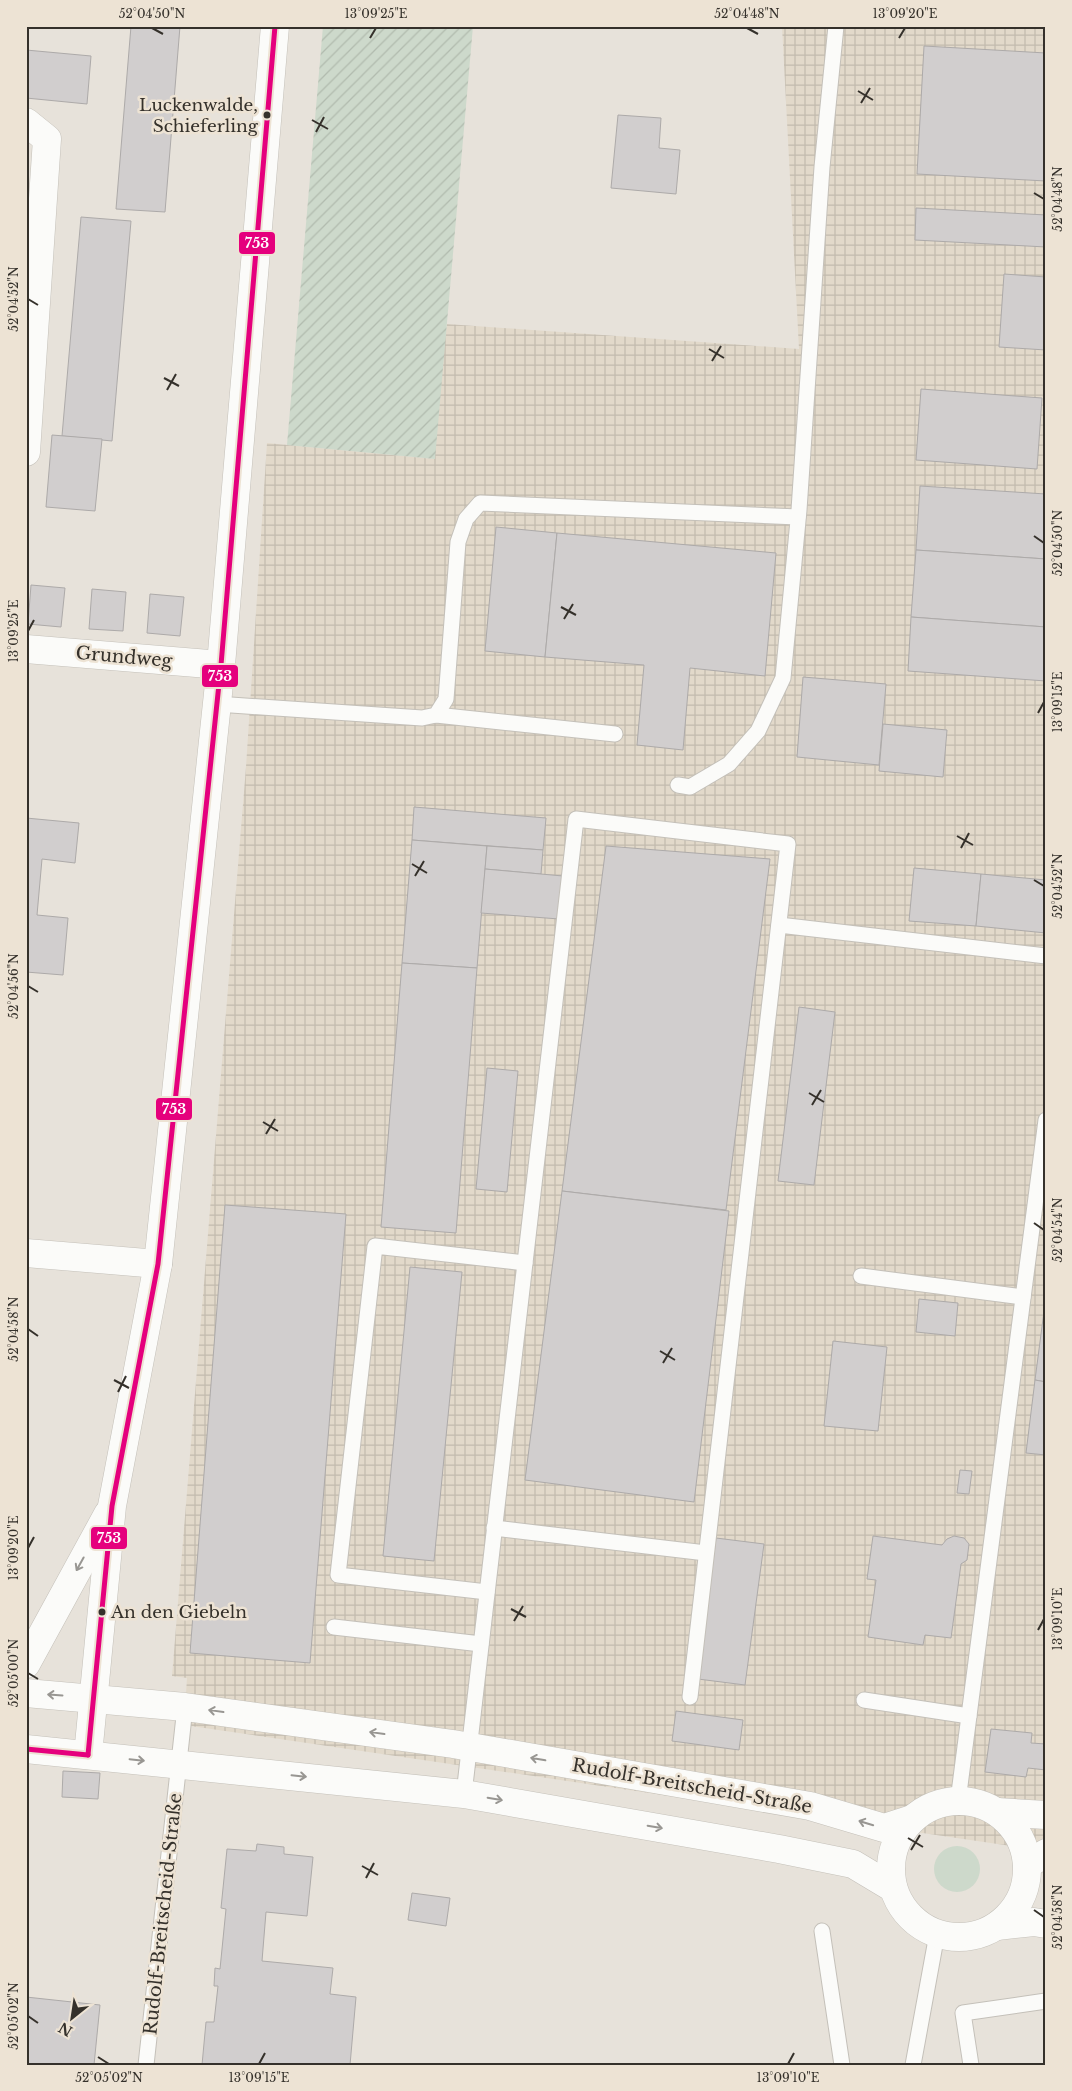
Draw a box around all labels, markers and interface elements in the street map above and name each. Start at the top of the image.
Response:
text: 52°04'50"N [119,6,186,21]
text: 13°09'25"E [344,6,408,21]
text: 52°04'48"N [714,6,780,21]
text: 13°09'20"E [873,6,938,21]
place label: Luckenwalde, Schieferling [139,95,259,137]
marker: Luckenwalde, Schieferling [262,110,272,120]
text: 52°04'48"N [1050,166,1065,232]
line badge: 753 [238,231,276,255]
text: 753 [245,234,269,252]
text: 52°04'52"N [6,266,21,332]
text: 52°04'50"N [1050,509,1065,576]
text: 13°09'25"E [6,599,21,663]
street label: Grundweg [75,642,173,672]
line badge: 753 [201,664,239,688]
text: 753 [208,667,232,685]
text: 13°09'15"E [1050,671,1065,733]
text: 52°04'52"N [1050,853,1065,919]
text: 52°04'56"N [6,953,21,1019]
line badge: 753 [155,1097,193,1121]
text: 753 [162,1100,186,1118]
text: 52°04'54"N [1050,1197,1065,1262]
text: 52°04'58"N [6,1296,21,1362]
text: 13°09'20"E [6,1515,21,1580]
line badge: 753 [90,1526,128,1550]
text: 753 [97,1529,121,1547]
one-way arrow [74,1556,84,1570]
text: 13°09'10"E [1050,1587,1065,1650]
place label: An den Giebeln [110,1602,247,1623]
marker: An den Giebeln [97,1607,107,1617]
text: 52°05'00"N [6,1638,21,1707]
one-way arrow [47,1691,63,1700]
one-way arrow [209,1706,225,1716]
one-way arrow [370,1728,386,1738]
one-way arrow [530,1753,546,1763]
street label: Rudolf-Breitscheid-Straße [570,1754,814,1818]
one-way arrow [129,1755,145,1765]
one-way arrow [290,1771,306,1781]
street label: Rudolf-Breitscheid-Straße [139,1792,187,2036]
one-way arrow [486,1795,502,1805]
one-way arrow [858,1817,874,1827]
one-way arrow [646,1823,662,1833]
text: 52°04'58"N [1050,1884,1065,1950]
text: 52°05'02"N [6,1982,21,2050]
north arrow [48,1994,98,2044]
text: N [55,2018,76,2040]
text: 52°05'02"N [75,2070,143,2085]
text: 13°09'15"E [228,2070,290,2085]
text: 13°09'10"E [757,2070,820,2085]

